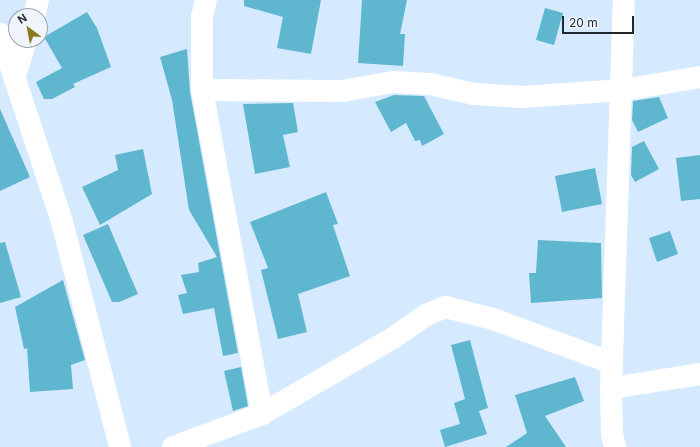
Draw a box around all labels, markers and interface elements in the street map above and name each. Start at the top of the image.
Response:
north arrow [8,8,48,48]
scale bar [564,8,636,34]
text: N [15,11,29,27]
text: 20 m [569,15,598,30]

